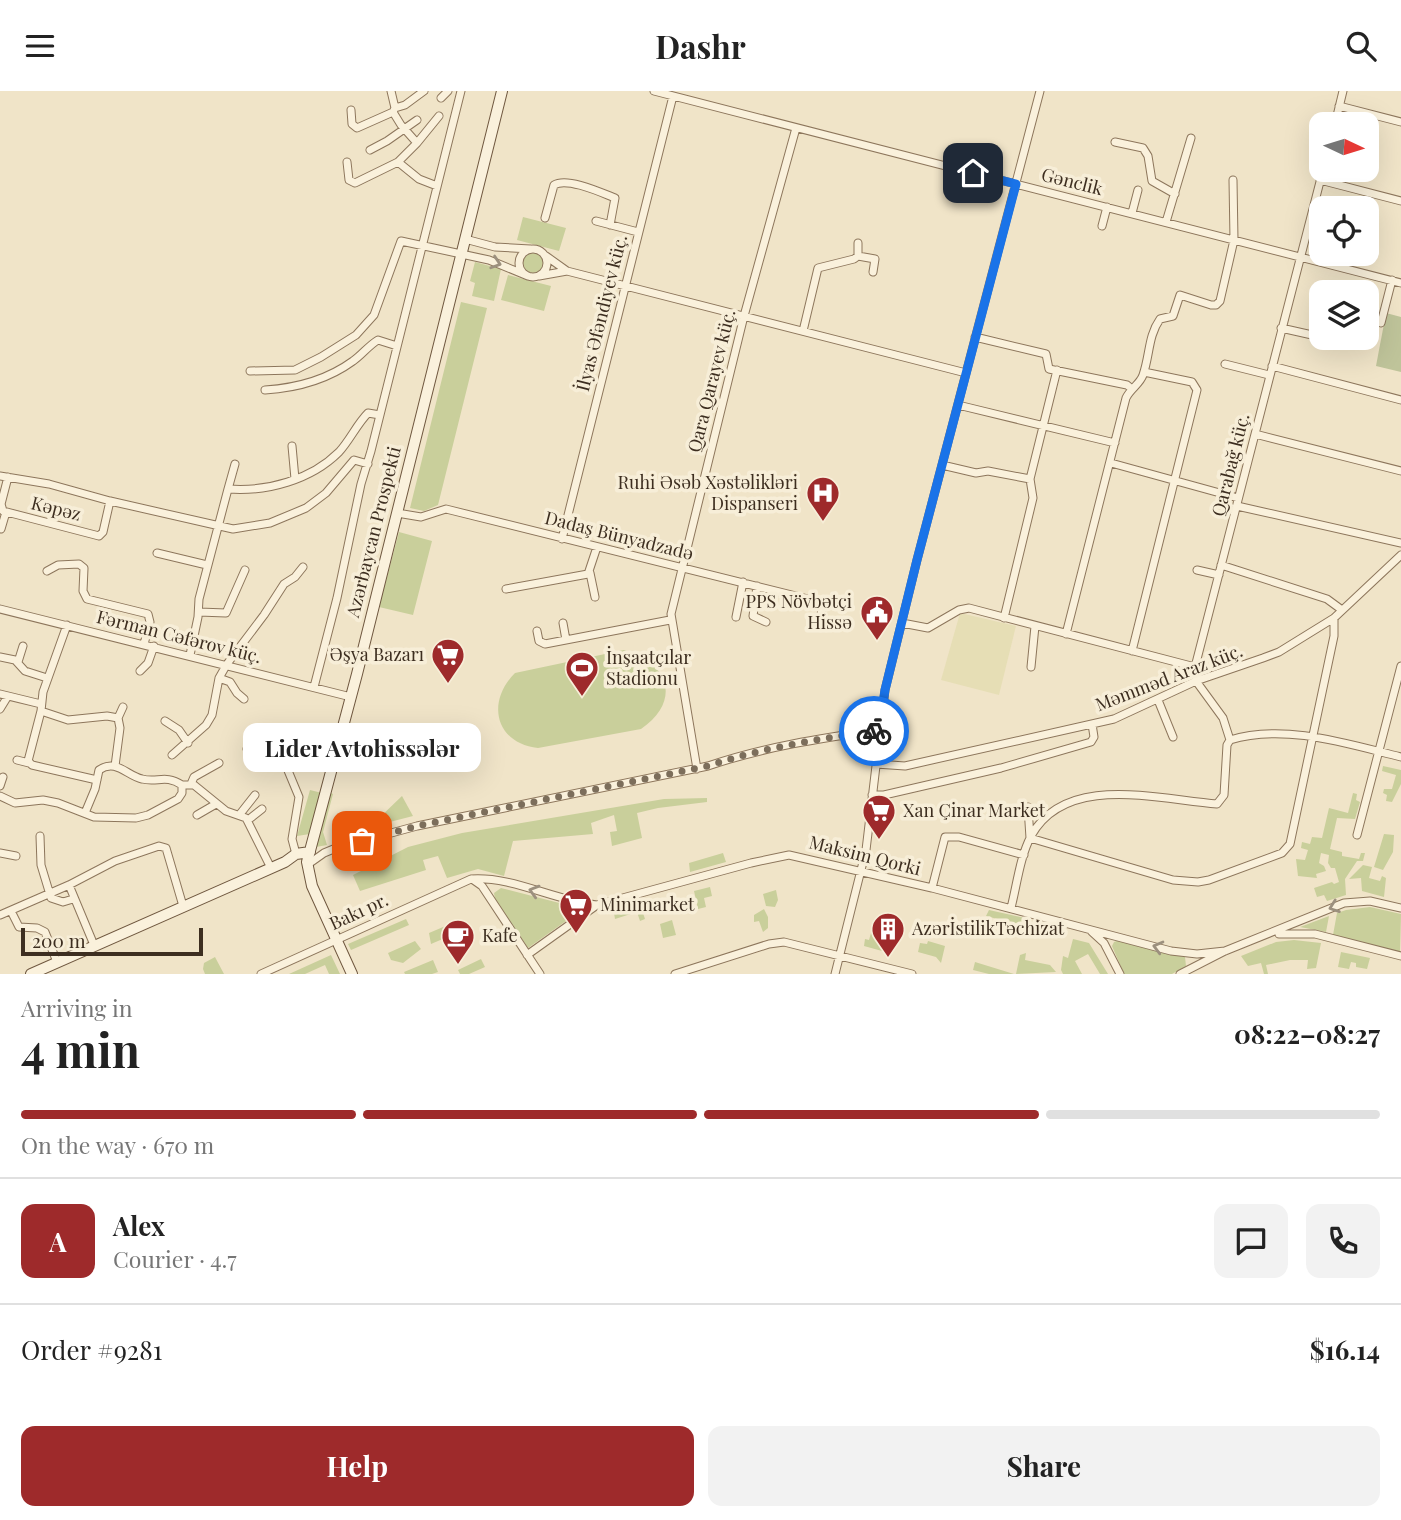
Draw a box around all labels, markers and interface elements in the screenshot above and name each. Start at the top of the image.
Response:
text: Dashr [655,24,746,67]
icon: menu [21,27,59,65]
icon: search [1342,27,1380,65]
north arrow [1309,112,1379,182]
map controls [1309,112,1379,350]
pin [943,143,1003,203]
icon: home [954,154,992,192]
street label: Gənclik [1039,162,1105,200]
button: locate [1309,196,1379,266]
street label: İlyas Əfəndiyev küç. [570,232,632,394]
one-way arrow [489,255,501,269]
button: layers [1309,280,1379,350]
street label: Qara Qarayev küç. [682,307,740,455]
street label: Qarabağ küç. [1206,411,1254,519]
street label: Azərbaycan Prospekti [340,444,406,621]
place label: Ruhi Əsəb Xəstəlikləri Dispanseri [617,470,798,515]
hospital icon: Ruhi Əsəb Xəstəlikləri Dispanseri [804,474,842,523]
street label: Kəpəz [29,490,84,526]
street label: Dadaş Bünyadzadə [542,505,696,565]
place label: PPS Növbətçi Hissə [745,589,852,634]
public building icon: PPS Növbətçi Hissə [858,593,896,642]
street label: Fərman Cəfərov küç. [94,604,264,668]
supermarket icon: Əşya Bazarı [429,636,467,685]
street label: Məmməd Araz küç. [1092,638,1246,716]
place label: Əşya Bazarı [330,642,424,666]
place label: İnşaatçılar Stadionu [606,645,691,690]
sports icon: İnşaatçılar Stadionu [563,649,601,698]
courier [839,696,909,766]
icon: bike [855,712,893,750]
callout: Lider Avtohissələr [243,722,481,771]
text: Lider Avtohissələr [265,732,459,763]
supermarket icon: Xan Çinar Market [860,792,898,841]
place label: Xan Çinar Market [903,798,1046,822]
pin [332,811,392,871]
icon: bag [343,822,381,860]
street label: Maksim Qorki [807,830,924,880]
one-way arrow [528,885,540,900]
supermarket icon: Minimarket [557,886,595,935]
street label: Bakı pr. [325,887,392,935]
place label: Minimarket [600,892,695,916]
one-way arrow [1329,899,1341,913]
building icon: AzərİstilikTəchizat [869,910,907,959]
place label: AzərİstilikTəchizat [911,916,1065,940]
cafe icon: Kafe [439,917,477,966]
place label: Kafe [482,923,518,947]
scale bar [21,925,203,957]
text: 200 m [32,927,86,953]
one-way arrow [1152,941,1164,956]
text: Arriving in [21,992,133,1023]
text: 08:22–08:27 [1234,1016,1380,1051]
text: 4 min [21,1018,140,1080]
text: On the way · 670 m [21,1129,214,1160]
button: chat [1214,1204,1288,1278]
button: phone [1306,1204,1380,1278]
text: Alex [113,1208,165,1243]
text: A [49,1224,67,1259]
text: Courier · 4.7 [113,1243,237,1274]
text: Order #9281 [21,1332,162,1367]
text: $16.14 [1310,1332,1380,1367]
button: Help [21,1426,694,1506]
button: Share [708,1426,1380,1506]

